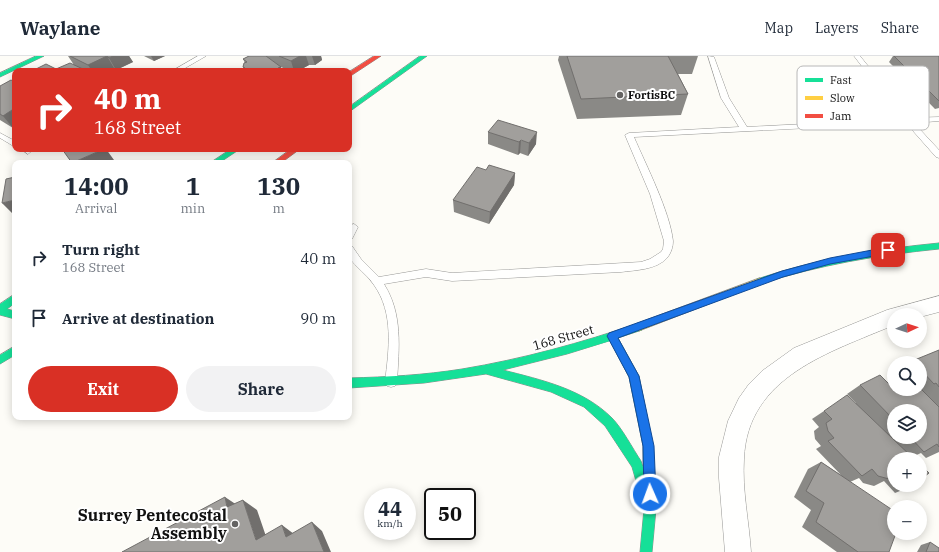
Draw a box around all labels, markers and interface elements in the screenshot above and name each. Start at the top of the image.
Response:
text: Waylane [20,16,101,40]
text: Map [765,19,793,37]
text: Layers [815,19,859,37]
text: Share [881,19,919,37]
legend [797,66,929,130]
text: Fast [830,73,852,87]
text: 40 m [94,80,161,117]
icon: right [28,84,80,136]
place label: FortisBC [628,88,675,102]
marker: FortisBC [615,90,625,100]
text: Slow [830,91,855,105]
text: Jam [830,109,852,123]
text: 168 Street [94,116,181,139]
text: 14:00 [64,170,129,202]
text: 1 [186,170,200,202]
text: 130 [257,170,300,202]
text: Arrival [75,200,117,217]
text: min [180,200,205,217]
text: m [272,200,285,217]
pin [871,233,905,267]
icon: arrive [877,239,899,261]
text: Turn right [62,240,140,259]
icon: right [28,247,50,269]
text: 40 m [300,249,336,268]
text: 168 Street [62,259,125,276]
icon: arrive [28,307,50,329]
north arrow [887,308,927,348]
map controls [887,308,927,540]
text: Arrive at destination [62,309,214,328]
text: 90 m [300,309,336,328]
street label: 168 Street [531,321,596,354]
button: search [887,356,927,396]
button: Exit [28,366,178,412]
button: Share [186,366,336,412]
button: layers [887,404,927,444]
button: + [887,452,927,492]
position arrow [629,473,671,515]
speed limit sign: 50 [424,488,476,540]
text: 44 [378,495,402,522]
button: − [887,500,927,540]
place label: Surrey Pentecostal Assembly [78,505,228,543]
text: km/h [377,517,403,530]
marker: Surrey Pentecostal Assembly [230,519,240,529]

